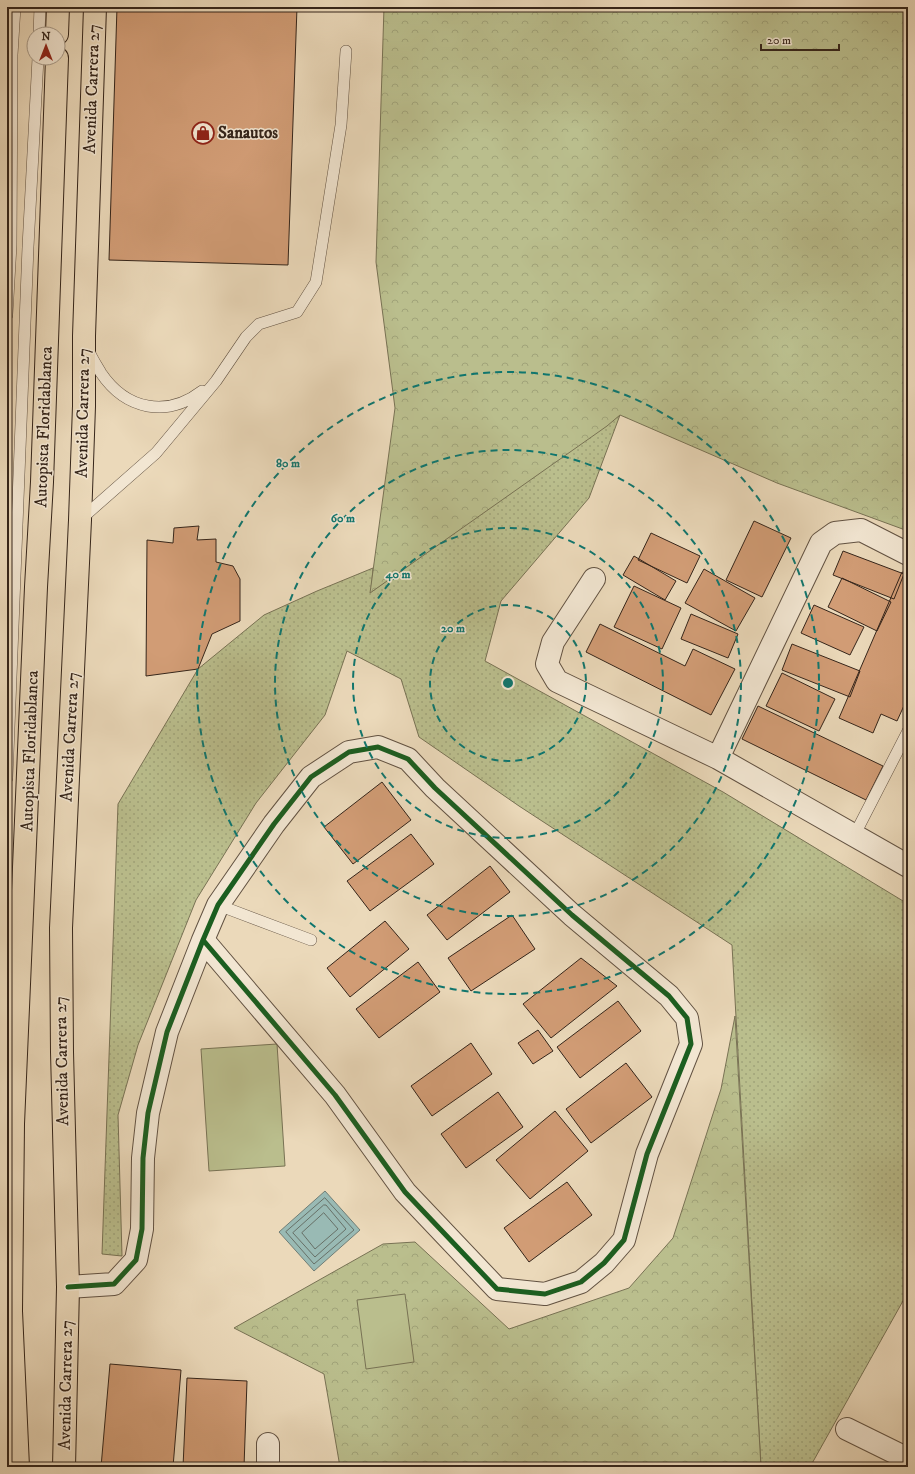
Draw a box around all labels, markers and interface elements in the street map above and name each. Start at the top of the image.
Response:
street label: Avenida Carrera 27 [79,24,105,154]
north arrow [26,26,66,66]
scale bar [761,26,839,52]
text: N [41,30,51,44]
text: 20 m [767,33,791,48]
shop icon: Sanautos [190,120,216,146]
place label: Sanautos [218,122,278,144]
street label: Autopista Floridablanca [30,345,58,508]
street label: Avenida Carrera 27 [71,348,95,478]
text: 80 m [276,456,300,471]
text: 60 m [331,511,355,526]
text: 40 m [385,567,410,582]
text: 20 m [441,621,465,636]
street label: Autopista Floridablanca [16,669,44,832]
street label: Avenida Carrera 27 [56,672,84,802]
centre of rings [501,676,515,690]
street label: Avenida Carrera 27 [50,996,74,1126]
street label: Avenida Carrera 27 [54,1320,78,1450]

